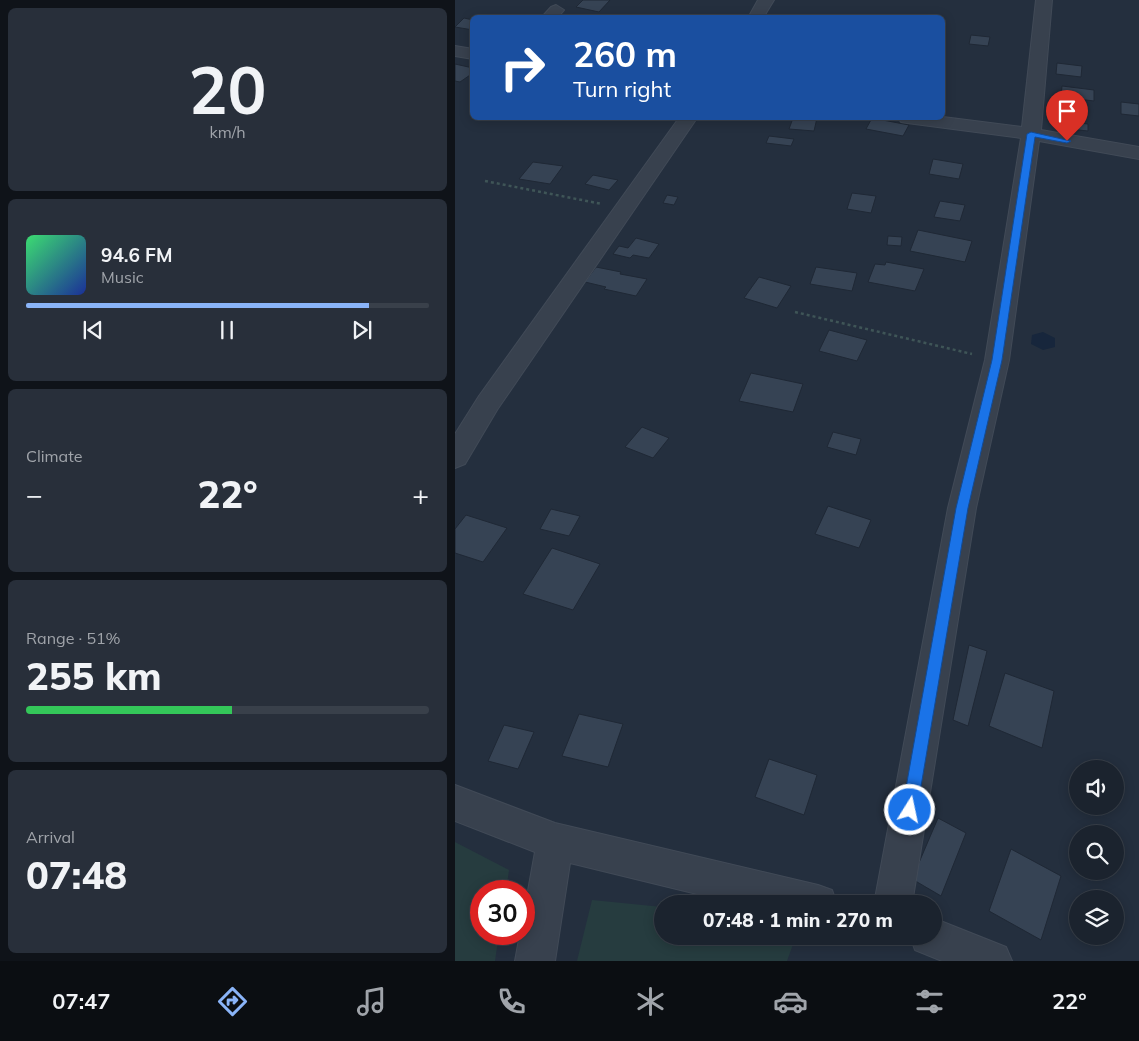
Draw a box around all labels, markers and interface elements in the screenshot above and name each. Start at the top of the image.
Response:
text: 260 m [573,32,677,76]
icon: right [490,35,555,100]
text: 20 [188,49,267,130]
text: Turn right [573,75,671,103]
pin [1046,90,1088,141]
icon: arrive [1053,97,1081,125]
text: km/h [209,122,246,142]
text: 94.6 FM [101,243,173,267]
text: Music [101,267,144,287]
icon: previous [79,316,107,344]
icon: pause [213,316,241,344]
icon: next [348,316,376,344]
text: Climate [26,446,82,466]
text: 22° [197,470,258,518]
text: − [26,477,43,512]
text: + [412,477,429,512]
text: Range · 51% [26,628,121,648]
text: 255 km [26,652,162,700]
map controls [1069,760,1124,945]
button: sound [1069,760,1124,815]
position arrow [883,783,935,835]
button: search [1069,825,1124,880]
text: Arrival [26,827,75,847]
text: 07:48 [26,851,127,899]
speed limit sign: 30 [470,880,535,945]
button: layers [1069,890,1124,945]
text: 07:48 · 1 min · 270 m [703,908,893,932]
icon: directions [215,984,250,1019]
icon: music [354,984,389,1019]
icon: phone [494,984,529,1019]
icon: climate [633,984,668,1019]
icon: car [773,984,808,1019]
icon: filters [912,984,947,1019]
text: 07:47 [52,987,111,1015]
text: 22° [1052,987,1087,1015]

